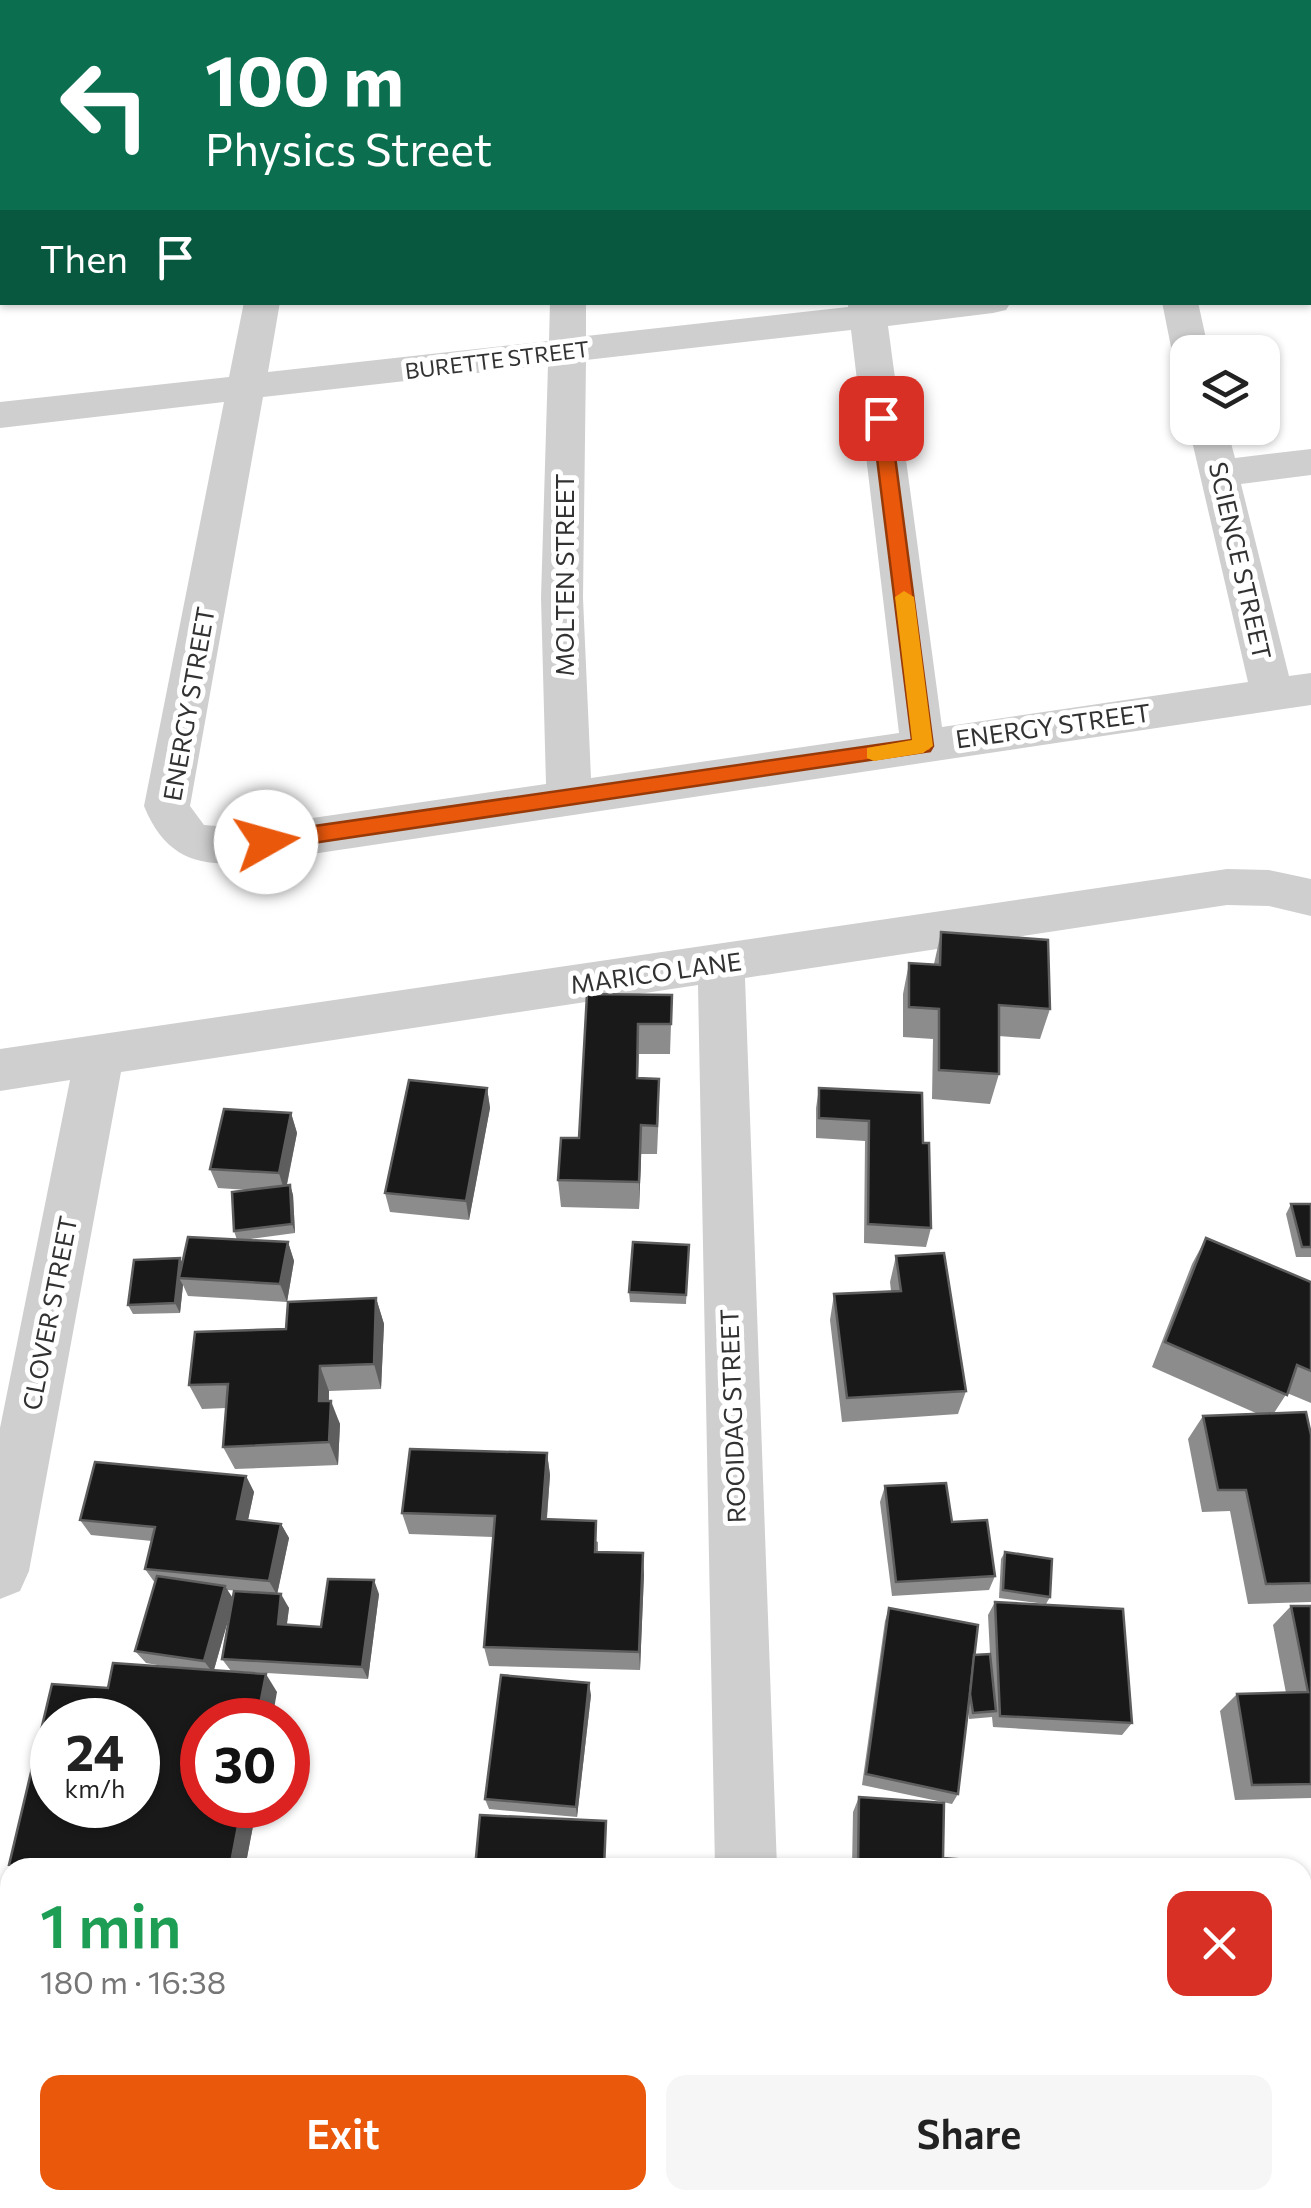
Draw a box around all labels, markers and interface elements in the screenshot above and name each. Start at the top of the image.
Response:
text: 100 m [205,35,404,120]
icon: left [40,40,170,170]
text: Physics Street [205,120,492,175]
icon: arrive [148,230,203,285]
text: Then [40,234,128,281]
street label: BURETTE STREET [403,335,591,384]
map controls [1170,335,1280,445]
button: layers [1170,335,1280,445]
pin [839,376,924,461]
icon: arrive [854,391,909,446]
street label: SCIENCE STREET [1204,459,1278,663]
street label: MOLTEN STREET [549,473,579,677]
street label: ENERGY STREET [156,604,220,803]
street label: ENERGY STREET [953,696,1152,754]
position arrow [214,790,318,894]
street label: MARICO LANE [568,945,743,999]
street label: CLOVER STREET [15,1213,83,1412]
street label: ROOIDAG STREET [713,1308,751,1524]
speed limit sign: 30 [180,1698,310,1828]
text: 24 [66,1720,124,1781]
text: km/h [65,1773,125,1803]
text: 1 min [40,1887,181,1960]
button: close [1167,1891,1272,1996]
text: 180 m · 16:38 [40,1961,226,2001]
button: Exit [40,2075,646,2190]
button: Share [666,2075,1272,2190]

